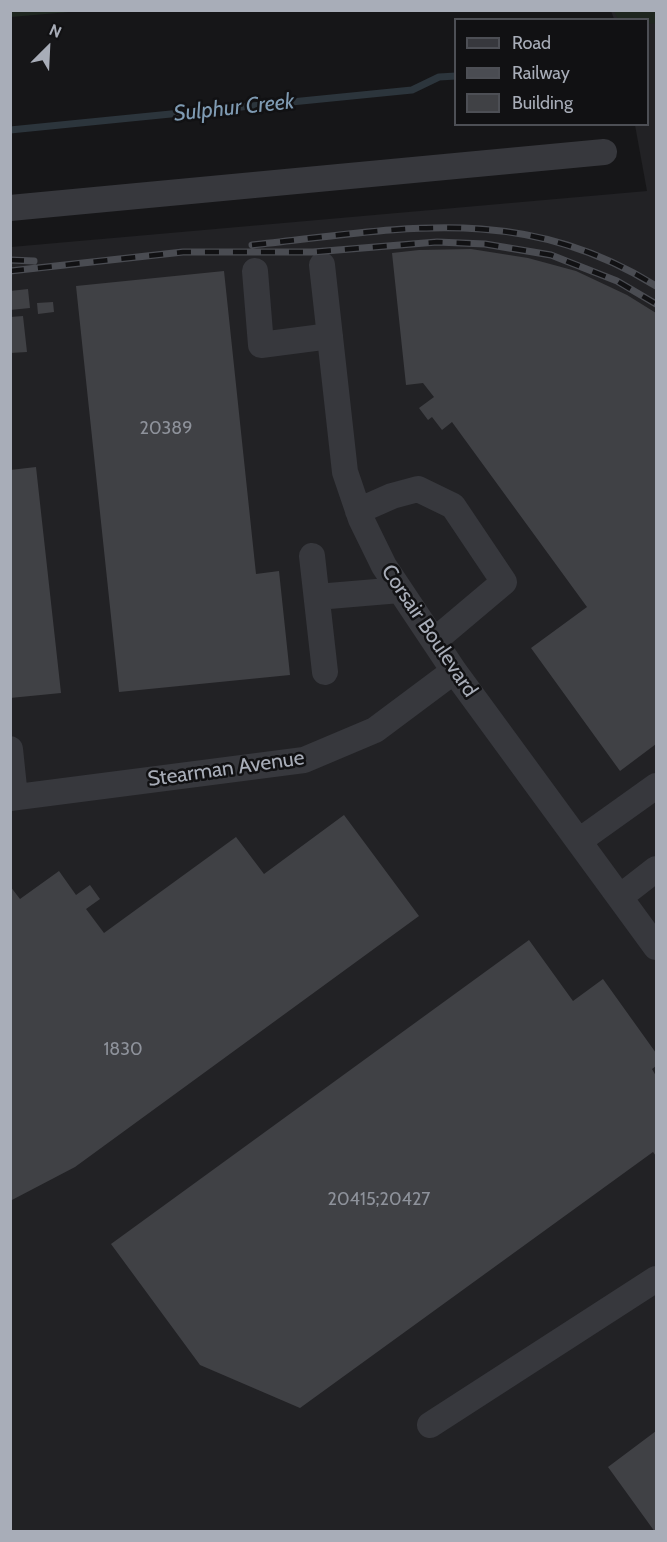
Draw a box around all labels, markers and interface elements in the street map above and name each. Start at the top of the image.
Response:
north arrow [18,18,78,78]
legend [454,18,649,126]
text: N [46,20,65,42]
text: Road [512,32,551,54]
text: Railway [512,62,570,84]
water label: Sulphur Creek [172,89,296,127]
text: Building [512,92,573,114]
house number: 20389 [140,418,192,440]
street label: Corsair Boulevard [375,560,483,702]
street label: Stearman Avenue [146,746,306,792]
house number: 1830 [103,1039,143,1061]
house number: 20415;20427 [328,1189,430,1211]

